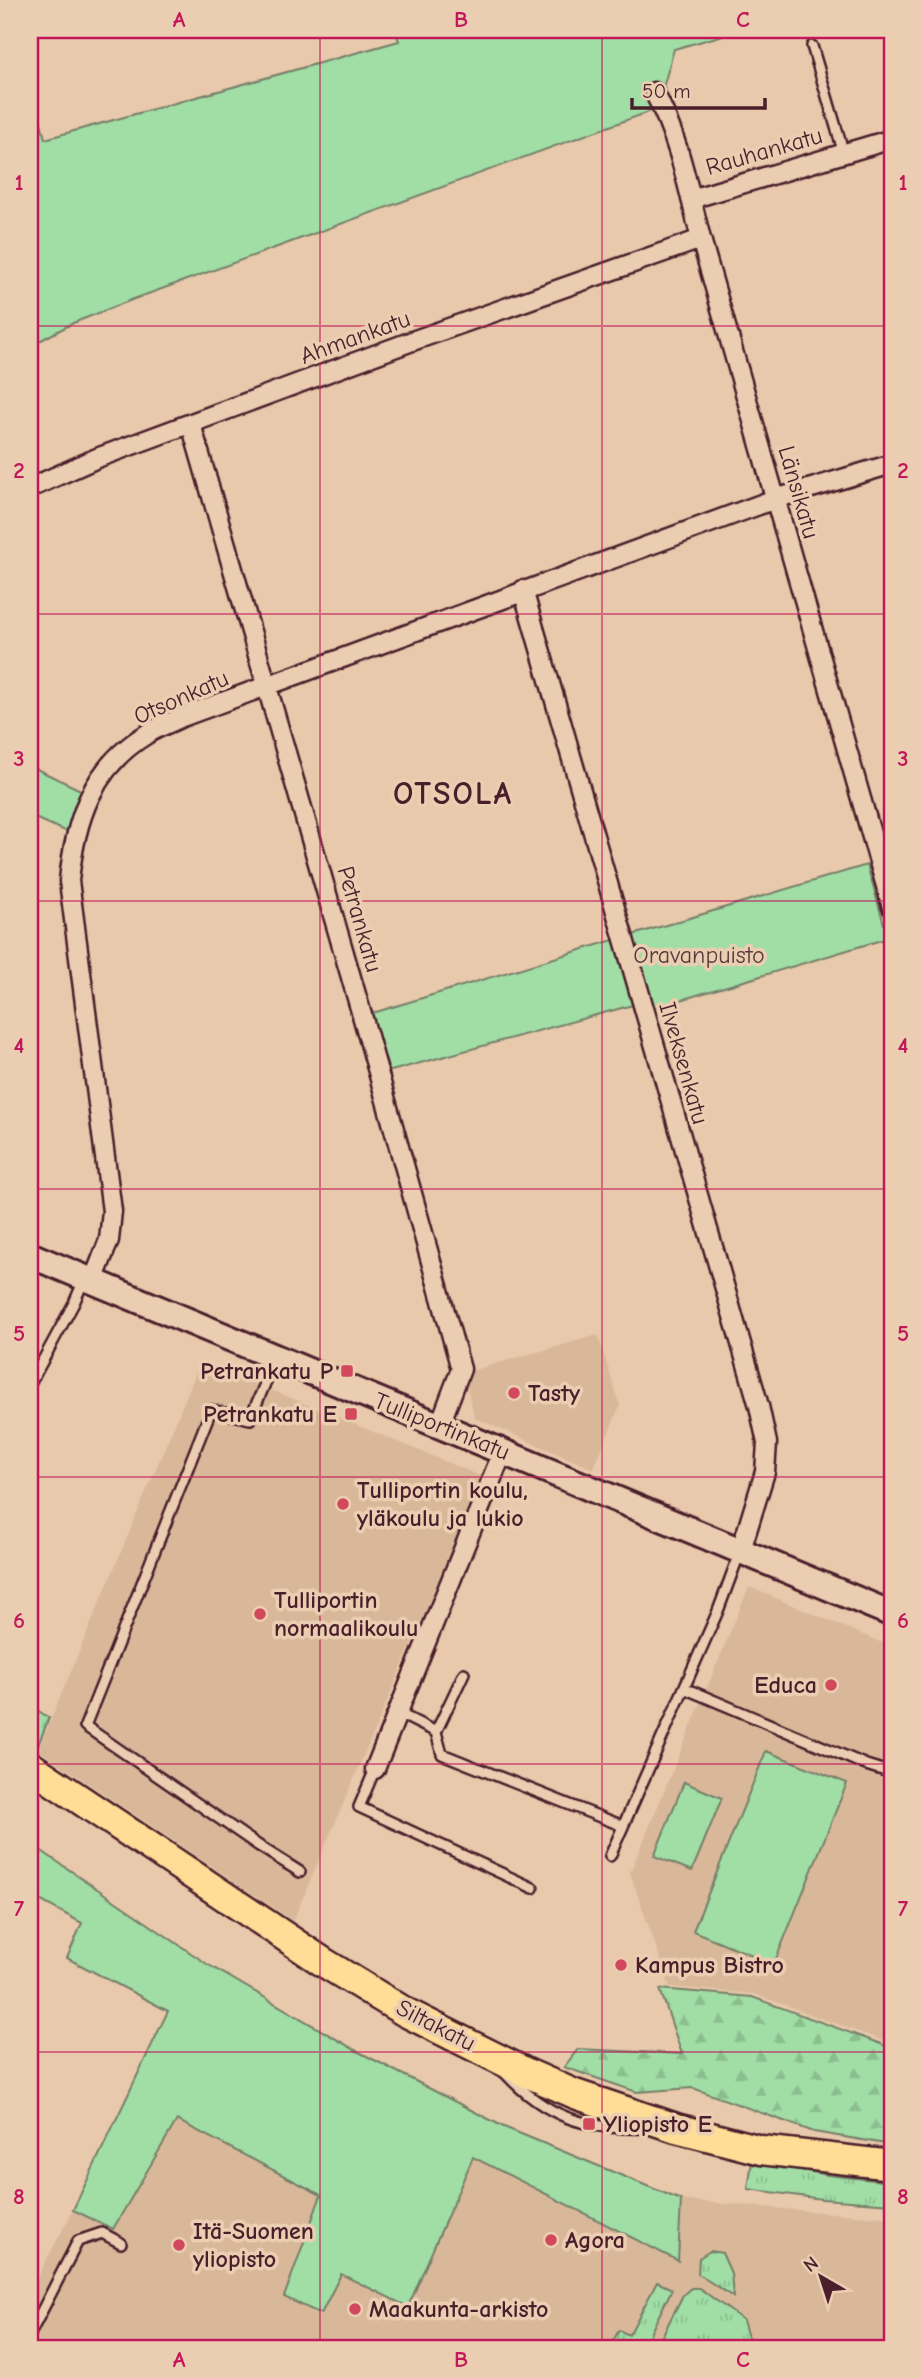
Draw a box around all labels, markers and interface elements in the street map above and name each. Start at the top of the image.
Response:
text: A [173,6,186,33]
text: B [454,6,468,33]
text: C [736,6,750,33]
scale bar [632,66,764,110]
text: 50 m [642,79,691,103]
street label: Rauhankatu [703,121,825,181]
text: 1 [14,169,24,196]
text: 1 [898,169,908,196]
street label: Ahmankatu [296,304,414,370]
street label: Länsikatu [772,442,826,542]
text: 2 [13,457,25,484]
text: 2 [897,457,909,484]
street label: Otsonkatu [129,664,233,730]
text: 3 [13,745,25,772]
text: 3 [897,745,909,772]
district label: OTSOLA [393,775,513,812]
street label: Petrankatu [332,863,388,975]
park label: Oravanpuisto [633,941,765,969]
street label: Ilveksenkatu [653,999,715,1127]
text: 4 [14,1032,25,1059]
text: 4 [898,1032,909,1059]
text: 5 [13,1320,25,1347]
text: 5 [897,1320,909,1347]
place label: Petrankatu P [200,1357,334,1385]
marker: Petrankatu P [339,1363,355,1379]
place label: Tasty [528,1379,580,1407]
marker: Tasty [506,1385,522,1401]
street label: Tulliportinkatu [370,1386,514,1466]
place label: Petrankatu E [203,1400,337,1428]
marker: Petrankatu E [343,1406,359,1422]
place label: Tulliportin koulu, yläkoulu ja lukio [357,1476,528,1532]
marker: Tulliportin koulu, yläkoulu ja lukio [335,1496,351,1512]
place label: Tulliportin normaalikoulu [274,1586,418,1642]
marker: Tulliportin normaalikoulu [252,1606,268,1622]
text: 6 [13,1607,25,1634]
text: 6 [897,1607,909,1634]
place label: Educa [754,1671,817,1699]
marker: Educa [823,1677,839,1693]
text: 7 [14,1895,25,1922]
text: 7 [898,1895,909,1922]
place label: Kampus Bistro [635,1951,784,1979]
marker: Kampus Bistro [613,1957,629,1973]
street label: Siltakatu [392,1993,480,2057]
place label: Yliopisto E [603,2110,712,2138]
marker: Yliopisto E [581,2116,597,2132]
text: 8 [13,2183,25,2210]
text: 8 [897,2183,909,2210]
place label: Itä-Suomen yliopisto [193,2217,314,2273]
place label: Agora [565,2226,625,2254]
marker: Agora [543,2232,559,2248]
marker: Itä-Suomen yliopisto [171,2237,187,2253]
north arrow [786,2242,856,2312]
text: N [799,2252,823,2277]
place label: Maakunta-arkisto [369,2295,548,2323]
marker: Maakunta-arkisto [347,2301,363,2317]
text: A [173,2346,186,2373]
text: B [454,2346,468,2373]
text: C [736,2346,750,2373]

